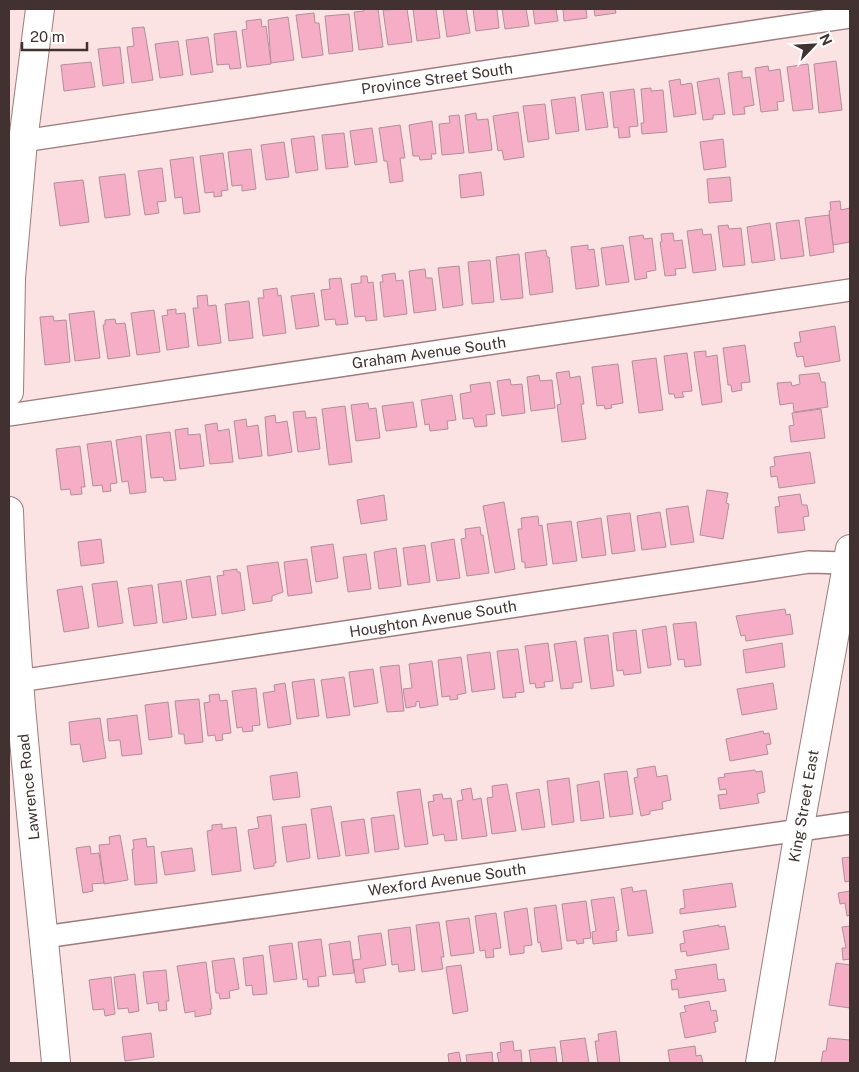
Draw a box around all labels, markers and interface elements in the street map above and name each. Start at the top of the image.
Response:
scale bar [22,20,88,52]
north arrow [789,20,839,70]
text: 20 m [30,28,65,45]
text: N [816,31,835,48]
street label: Province Street South [360,59,514,98]
street label: Graham Avenue South [351,333,507,372]
street label: Houghton Avenue South [348,597,518,640]
street label: Lawrence Road [14,733,43,841]
street label: King Street East [785,748,822,863]
street label: Wexford Avenue South [367,860,527,899]

